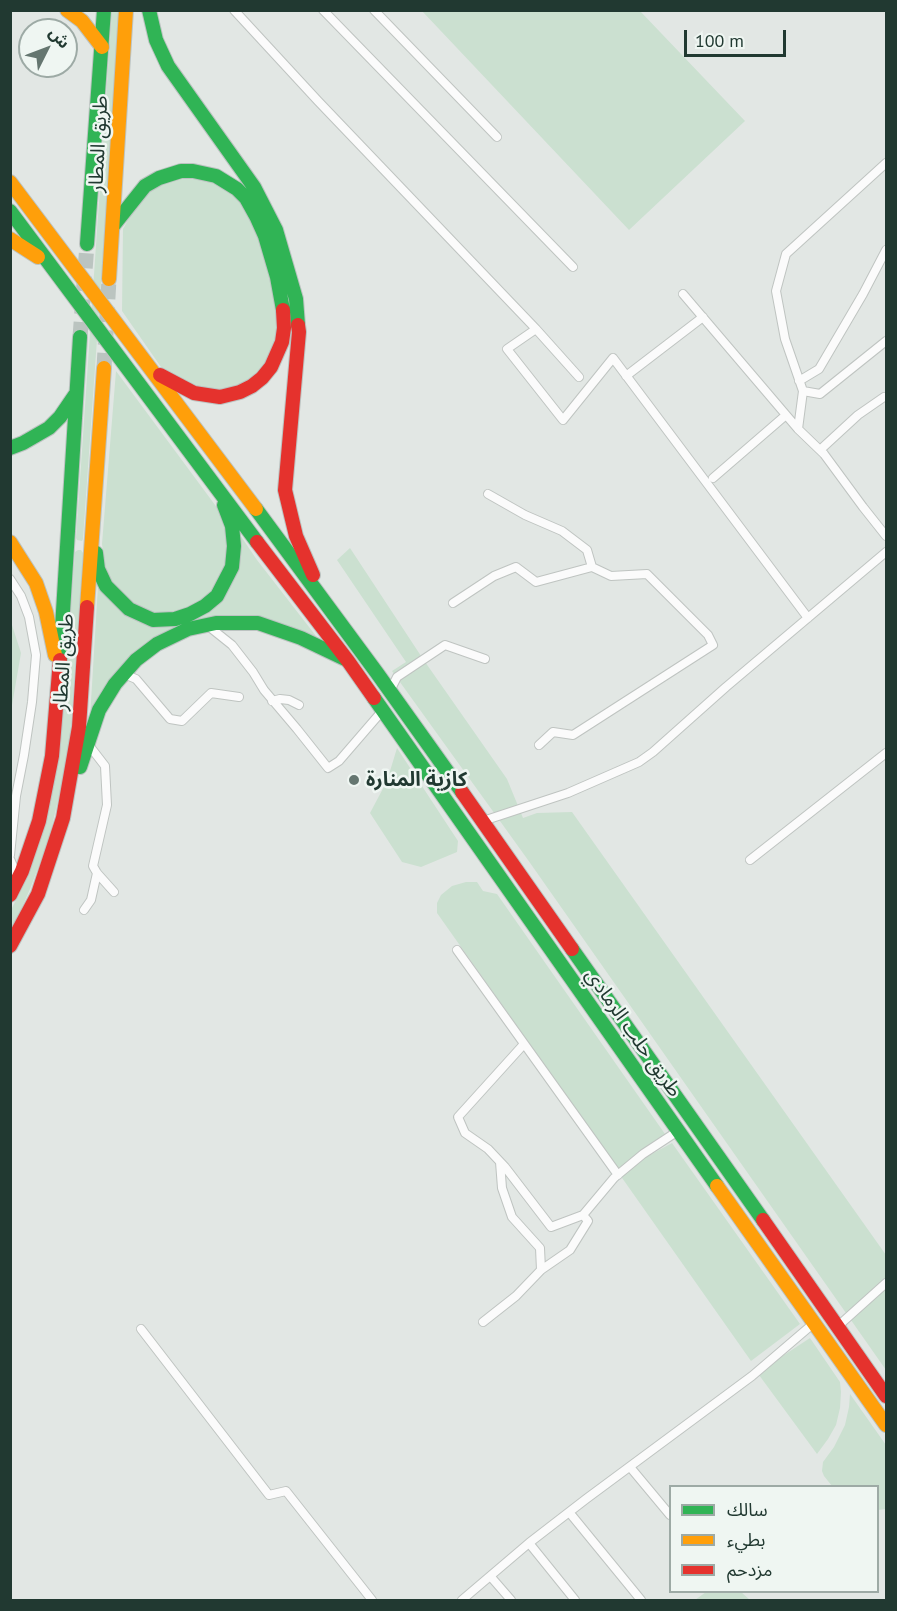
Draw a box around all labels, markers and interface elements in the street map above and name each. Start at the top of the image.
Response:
north arrow [18,18,78,78]
scale bar [687,18,789,56]
text: ش [45,22,75,52]
text: 100 m [695,29,744,52]
street label: طريق المطار [84,95,114,193]
street label: طريق المطار [49,613,79,711]
place label: كازية المنارة [366,768,467,792]
marker: كازية المنارة [347,773,361,787]
street label: طريق حلب الرمادي [580,964,686,1102]
legend [669,1485,879,1593]
text: سالك [727,1498,768,1521]
text: بطيء [727,1528,765,1551]
text: مزدحم [727,1558,772,1581]

